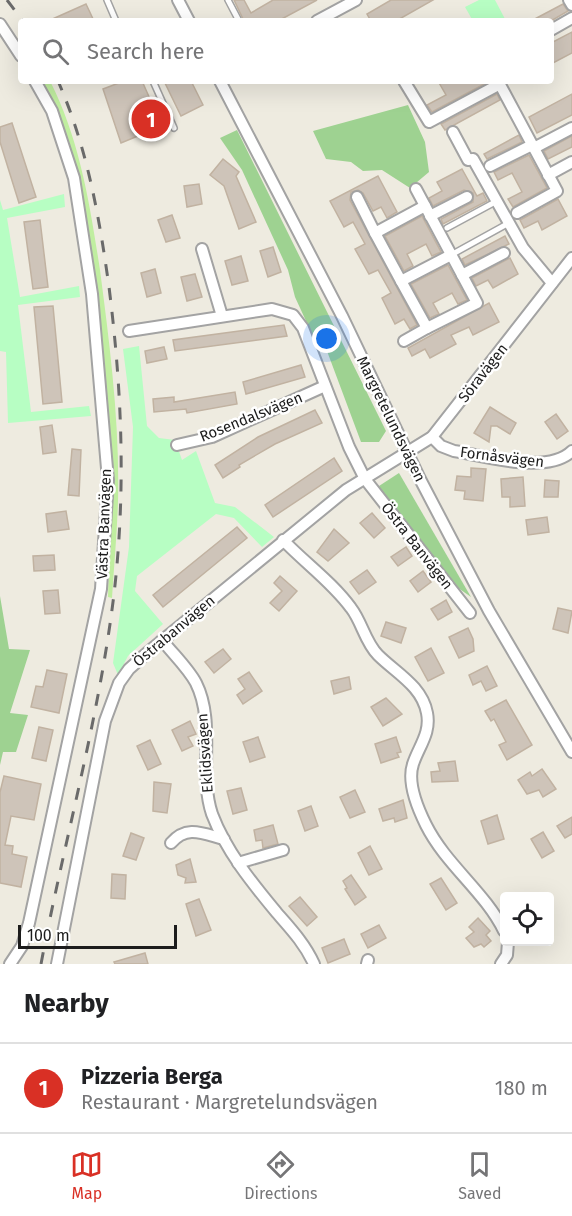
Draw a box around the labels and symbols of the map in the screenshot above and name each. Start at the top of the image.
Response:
pin: 1 [132,96,170,142]
your location [312,324,341,353]
street label: Söravägen [454,340,512,406]
street label: Margretelundsvägen [353,353,429,485]
street label: Rosendalsvägen [197,388,305,446]
street label: Fornåsvägen [459,443,545,471]
street label: Västra Banvägen [93,468,115,580]
street label: Östra Banvägen [377,499,457,593]
street label: Östrabanvägen [129,591,219,671]
street label: Eklidsvägen [193,713,217,793]
scale bar [18,922,177,950]

